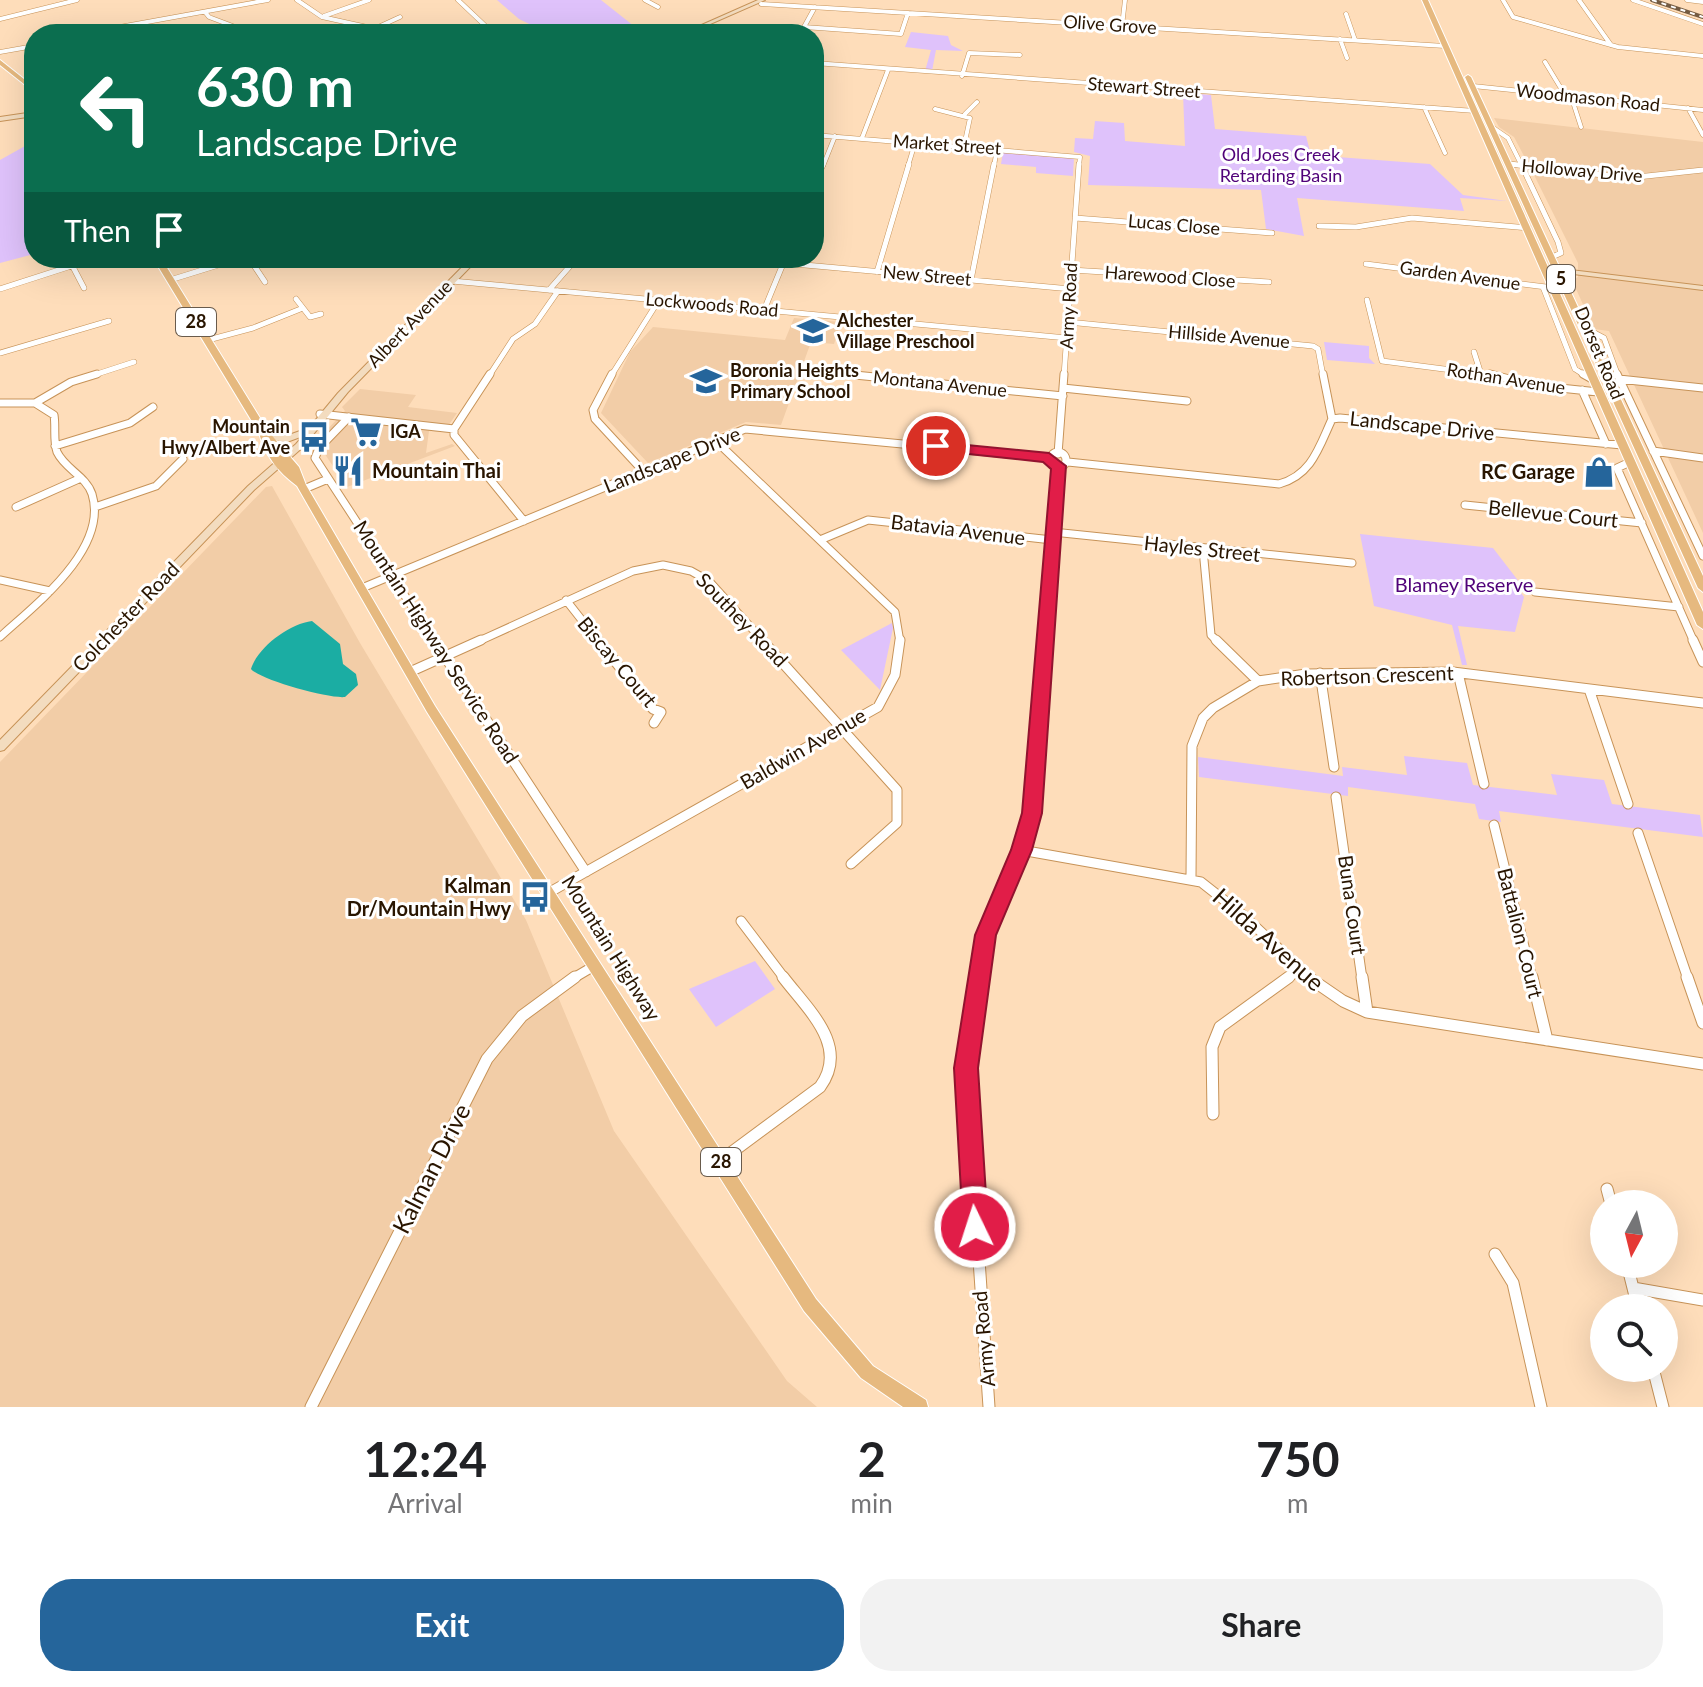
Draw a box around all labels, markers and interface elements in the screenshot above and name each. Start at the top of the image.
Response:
street label: Olive Grove [1063,10,1158,38]
text: 630 m [196,52,354,119]
icon: left [64,56,168,160]
street label: Stewart Street [1087,72,1202,102]
street label: Woodmason Road [1515,79,1661,115]
text: Landscape Drive [196,120,458,164]
street label: Market Street [892,129,1002,159]
park label: Old Joes Creek Retarding Basin [1220,143,1342,186]
street label: Holloway Drive [1521,154,1643,186]
icon: arrive [147,208,191,252]
street label: Lucas Close [1127,209,1221,239]
text: Then [64,212,131,248]
street label: Garden Avenue [1398,256,1522,294]
street label: New Street [882,260,973,290]
street label: Harewood Close [1104,260,1236,292]
street label: Army Road [1055,262,1081,350]
road number: 5 [1547,265,1575,293]
street label: Albert Avenue [362,275,456,371]
street label: Lockwoods Road [645,287,779,321]
street label: Dorset Road [1571,303,1629,402]
road number: 28 [176,308,216,336]
place label: Alchester Village Preschool [836,309,974,352]
school or university icon: Alchester Village Preschool [796,314,830,348]
street label: Hillside Avenue [1168,320,1291,352]
street label: Rothan Avenue [1445,358,1567,398]
place label: Boronia Heights Primary School [730,359,859,402]
school or university icon: Boronia Heights Primary School [689,364,723,398]
street label: Montana Avenue [872,365,1008,401]
street label: Landscape Drive [1349,405,1496,445]
pin [902,412,970,480]
place label: Mountain Hwy/Albert Ave [161,415,290,458]
supermarket icon: IGA [349,415,383,449]
bus stop icon: Mountain Hwy/Albert Ave [297,420,331,454]
place label: IGA [390,420,421,442]
street label: Landscape Drive [600,421,743,497]
icon: arrive [914,424,958,468]
restaurant icon: Mountain Thai [331,454,365,488]
shop icon: RC Garage [1582,455,1616,489]
place label: Mountain Thai [372,458,501,482]
place label: RC Garage [1481,459,1575,483]
street label: Bellevue Court [1487,494,1619,532]
street label: Batavia Avenue [890,509,1027,549]
street label: Mountain Highway Service Road [349,516,524,767]
street label: Hayles Street [1143,530,1261,566]
street label: Colchester Road [67,556,184,676]
street label: Southey Road [692,567,793,671]
park label: Blamey Reserve [1395,572,1533,596]
street label: Biscay Court [573,611,662,711]
street label: Robertson Crescent [1280,660,1454,690]
street label: Baldwin Avenue [735,702,870,794]
street label: Buna Court [1334,854,1372,956]
street label: Battalion Court [1493,865,1549,1000]
street label: Mountain Highway [557,870,667,1025]
place label: Kalman Dr/Mountain Hwy [347,873,511,920]
bus stop icon: Kalman Dr/Mountain Hwy [518,880,552,914]
street label: Hilda Avenue [1207,881,1331,996]
street label: Kalman Drive [386,1099,476,1238]
road number: 28 [701,1148,741,1176]
position arrow [933,1185,1017,1269]
north arrow [1590,1190,1678,1278]
map controls [1590,1190,1678,1382]
street label: Army Road [967,1290,999,1388]
button: search [1590,1294,1678,1382]
text: 12:24 [363,1430,487,1487]
text: 2 [858,1430,886,1487]
text: 750 [1256,1430,1340,1487]
text: Arrival [388,1487,463,1519]
text: min [851,1487,893,1519]
text: m [1287,1487,1309,1519]
button: Exit [40,1579,844,1671]
button: Share [860,1579,1663,1671]

